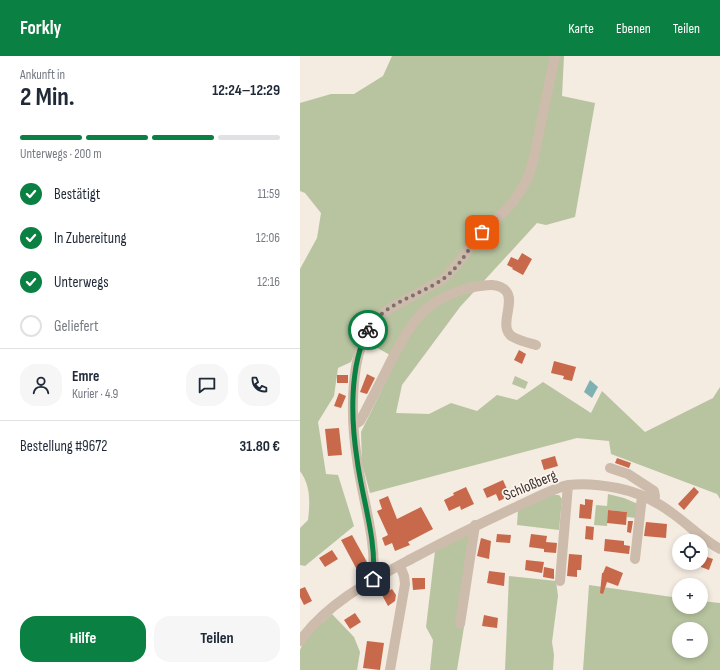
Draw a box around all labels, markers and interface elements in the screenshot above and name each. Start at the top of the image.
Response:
text: Forkly [20,17,61,40]
text: Karte [568,20,594,37]
text: Ebenen [616,20,651,37]
text: Teilen [673,20,700,37]
text: Ankunft in [20,67,65,83]
text: 12:24–12:29 [212,81,280,100]
text: 2 Min. [20,82,75,113]
text: Unterwegs · 200 m [20,146,102,162]
icon: check [20,183,42,205]
text: Bestätigt [54,185,100,204]
text: 11:59 [257,186,280,202]
pin [465,215,499,249]
icon: bag [471,221,493,243]
icon: check [20,227,42,249]
text: In Zubereitung [54,229,127,248]
text: 12:06 [256,230,280,246]
icon: check [20,271,42,293]
text: Unterwegs [54,273,109,292]
text: 12:16 [257,274,280,290]
courier [348,310,388,350]
text: Geliefert [54,317,99,336]
icon: bike [357,319,379,341]
button: person [20,364,62,406]
button: chat [186,364,228,406]
button: phone [238,364,280,406]
text: Emre [72,367,99,386]
text: Kurier · 4.9 [72,386,118,402]
text: Bestellung #9672 [20,437,107,456]
text: 31.80 € [239,437,280,456]
street label: Schloßberg [501,466,560,505]
map controls [672,534,708,658]
button: locate [672,534,708,570]
pin [356,562,390,596]
icon: home [362,568,384,590]
button: + [672,578,708,614]
button: Hilfe [20,616,146,662]
button: Teilen [154,616,280,662]
button: − [672,622,708,658]

